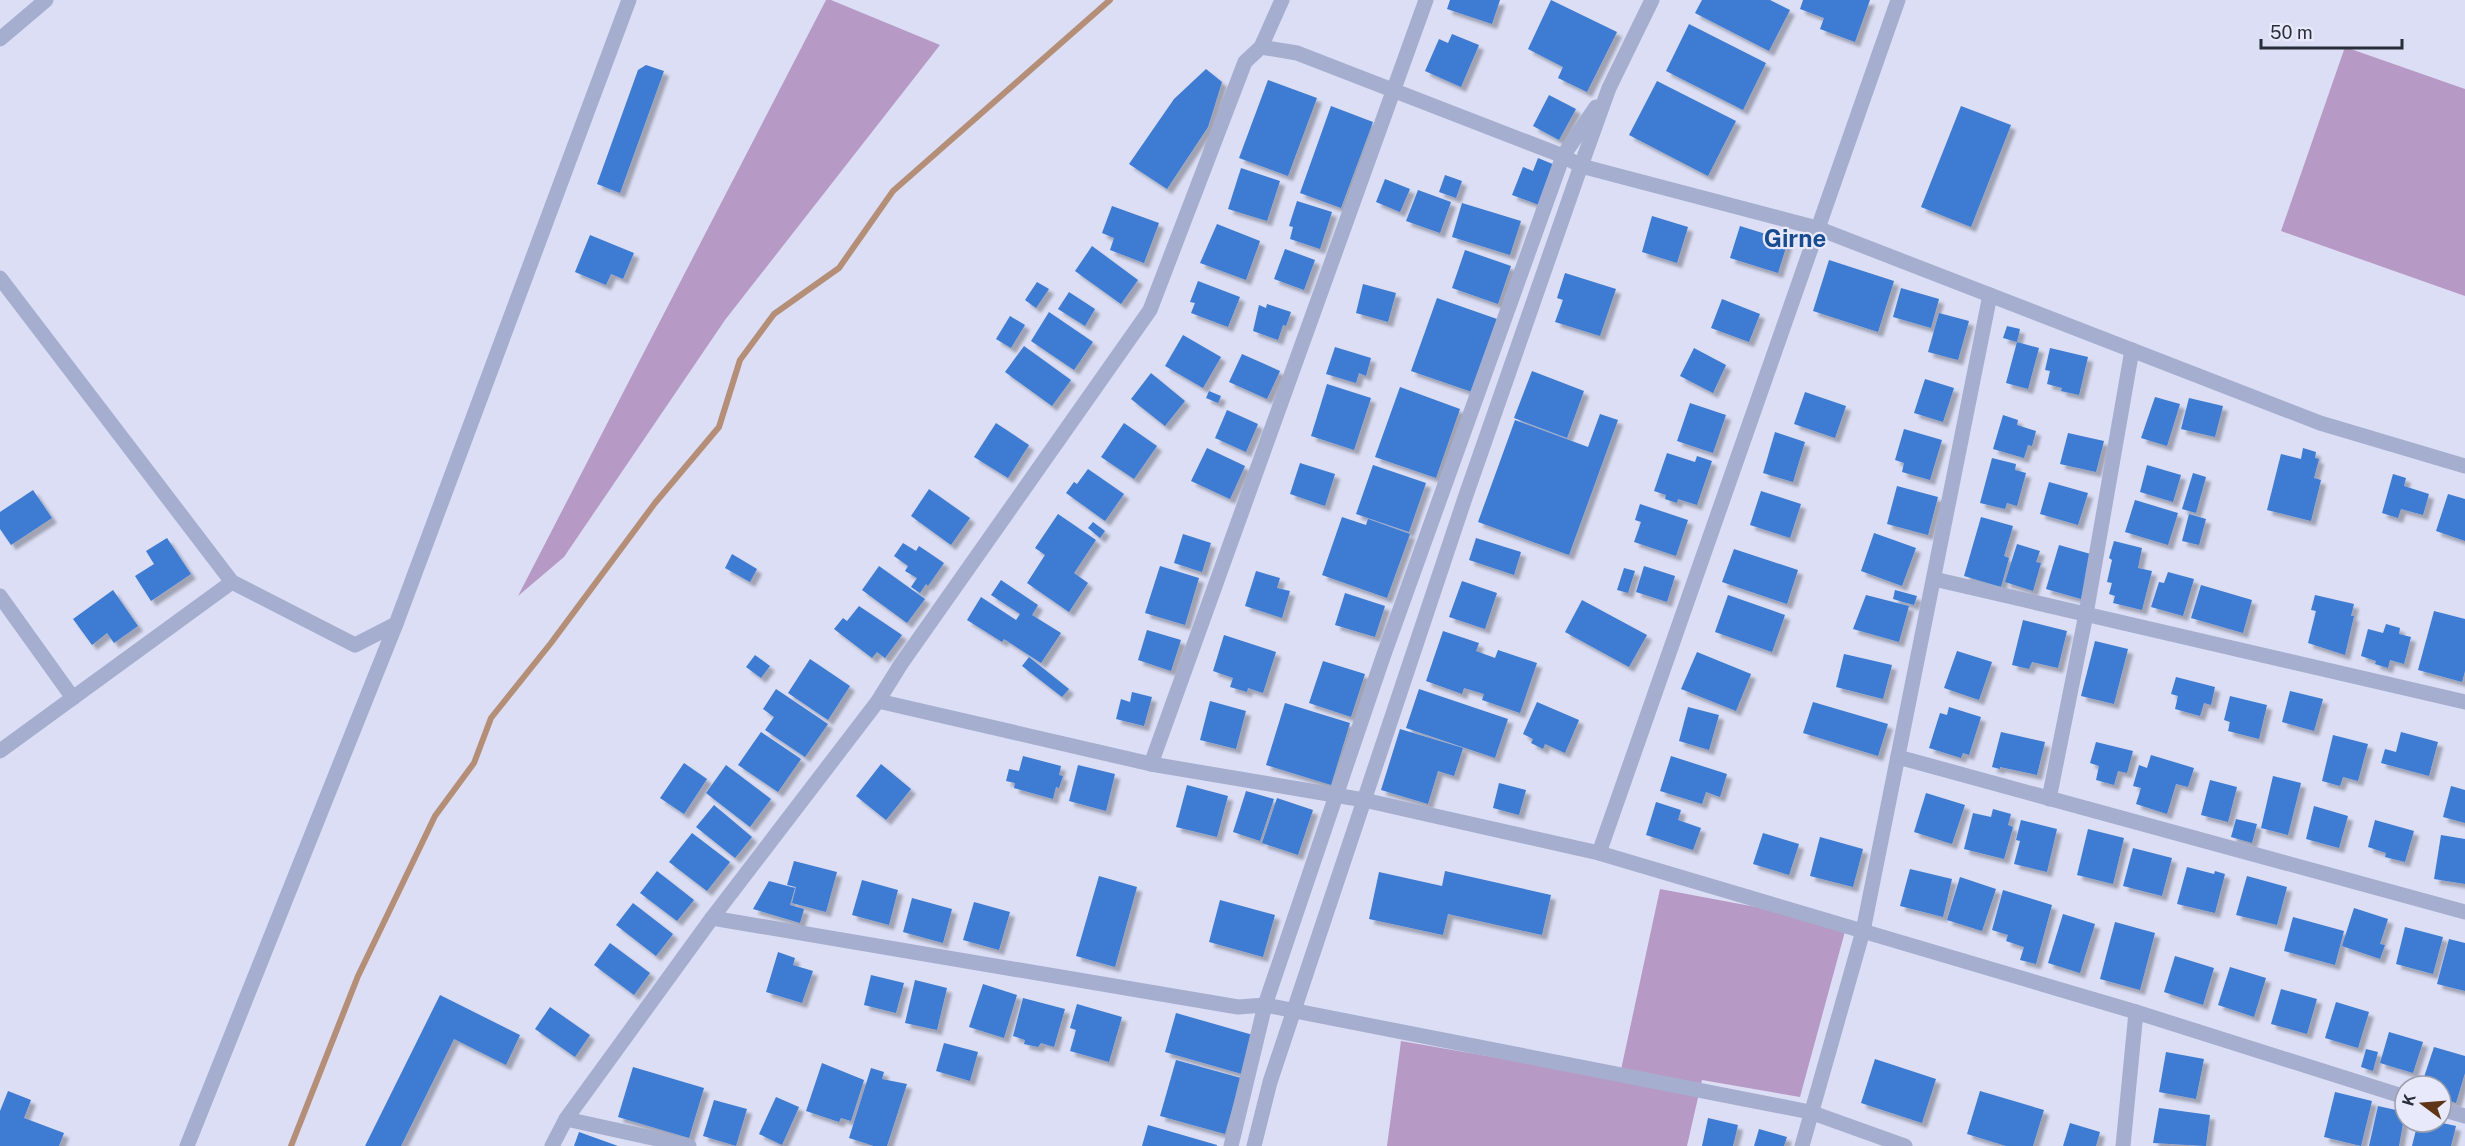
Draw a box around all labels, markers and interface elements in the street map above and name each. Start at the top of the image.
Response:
scale bar [2261,12,2402,50]
text: 50 m [2270,22,2313,43]
district label: Girne [1764,224,1826,252]
north arrow [2393,1074,2453,1134]
text: K [2398,1091,2420,1108]

